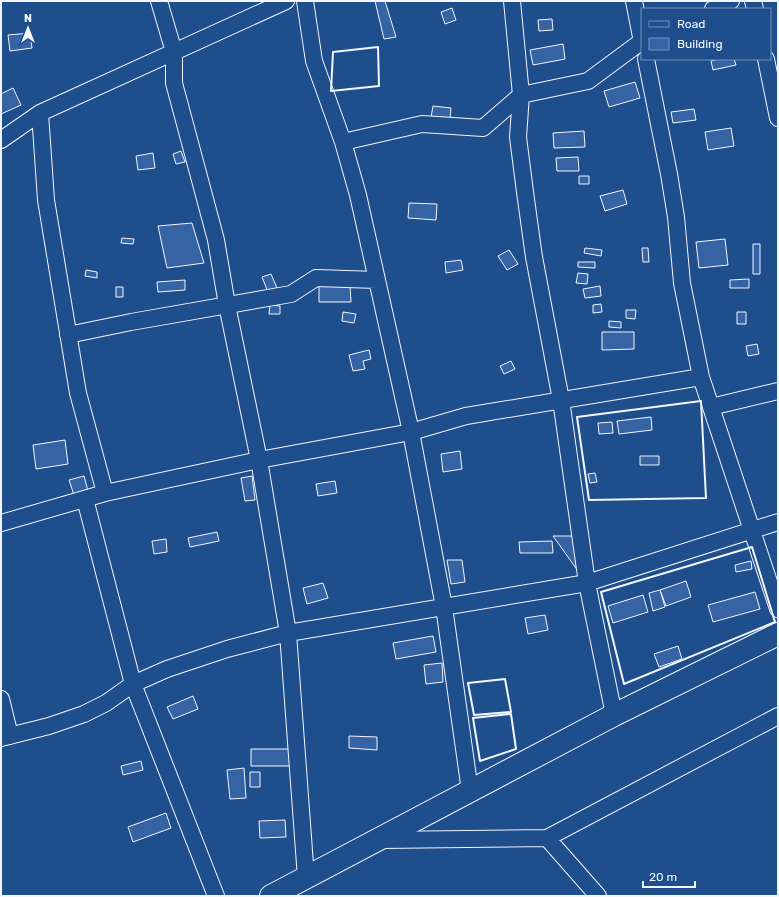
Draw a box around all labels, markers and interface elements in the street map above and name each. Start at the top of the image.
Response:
north arrow [8,8,48,48]
legend [641,8,771,60]
text: N [24,12,32,25]
text: Road [677,17,705,31]
text: Building [677,37,723,51]
scale bar [643,863,695,889]
text: 20 m [649,870,677,884]

